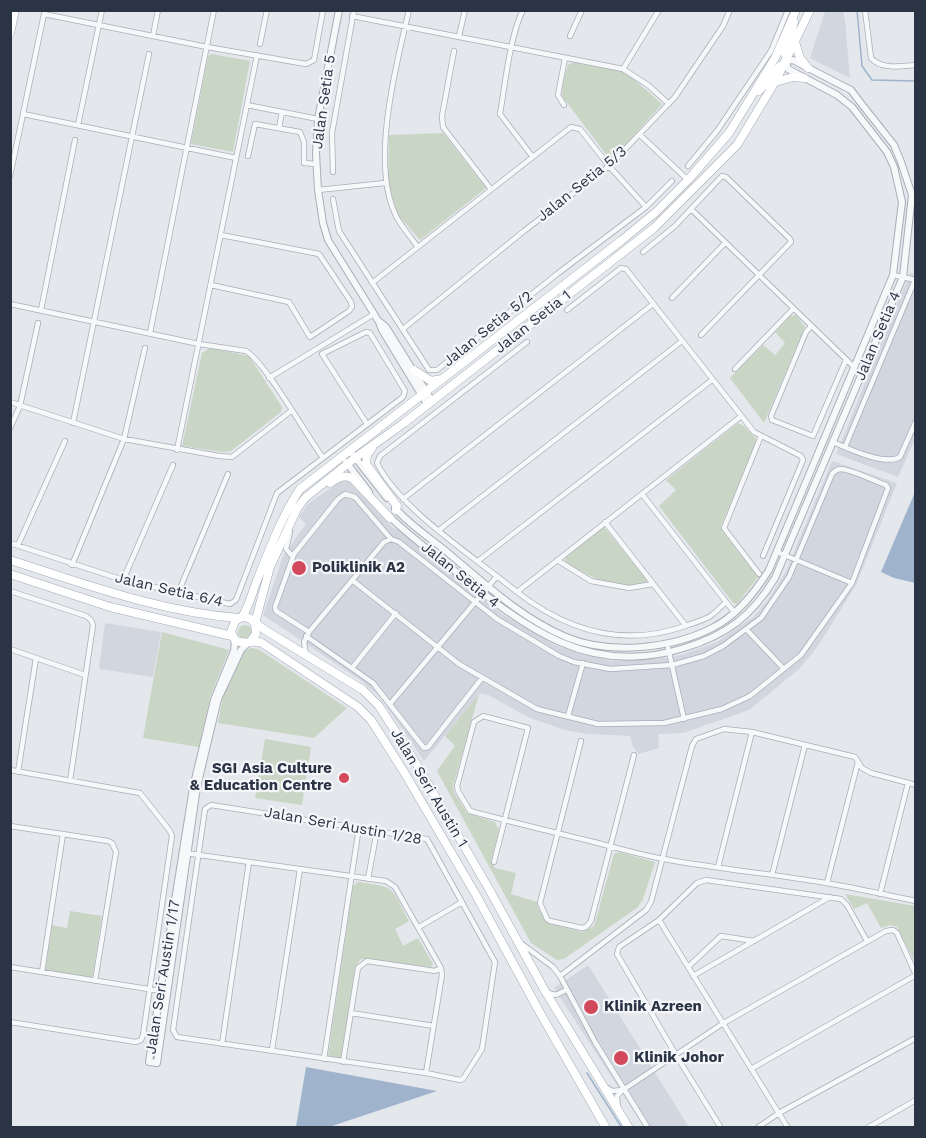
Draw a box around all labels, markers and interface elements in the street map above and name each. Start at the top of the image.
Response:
street label: Jalan Setia 5 [308,54,340,150]
street label: Jalan Setia 5/3 [534,142,630,226]
street label: Jalan Setia 5/2 [440,287,536,371]
street label: Jalan Setia 1 [491,287,575,357]
street label: Jalan Setia 4 [851,289,905,383]
street label: Jalan Setia 4 [417,538,503,612]
marker: Poliklinik A2 [290,559,308,577]
place label: Poliklinik A2 [312,559,405,577]
street label: Jalan Setia 6/4 [113,569,225,611]
street label: Jalan Seri Austin 1 [386,725,472,851]
place label: SGI Asia Culture & Education Centre [190,760,332,795]
marker: SGI Asia Culture & Education Centre [337,771,351,785]
street label: Jalan Seri Austin 1/28 [263,803,423,849]
street label: Jalan Seri Austin 1/17 [142,899,184,1055]
marker: Klinik Azreen [582,998,600,1016]
place label: Klinik Azreen [604,998,702,1016]
marker: Klinik Johor [612,1049,630,1067]
place label: Klinik Johor [634,1049,724,1067]

